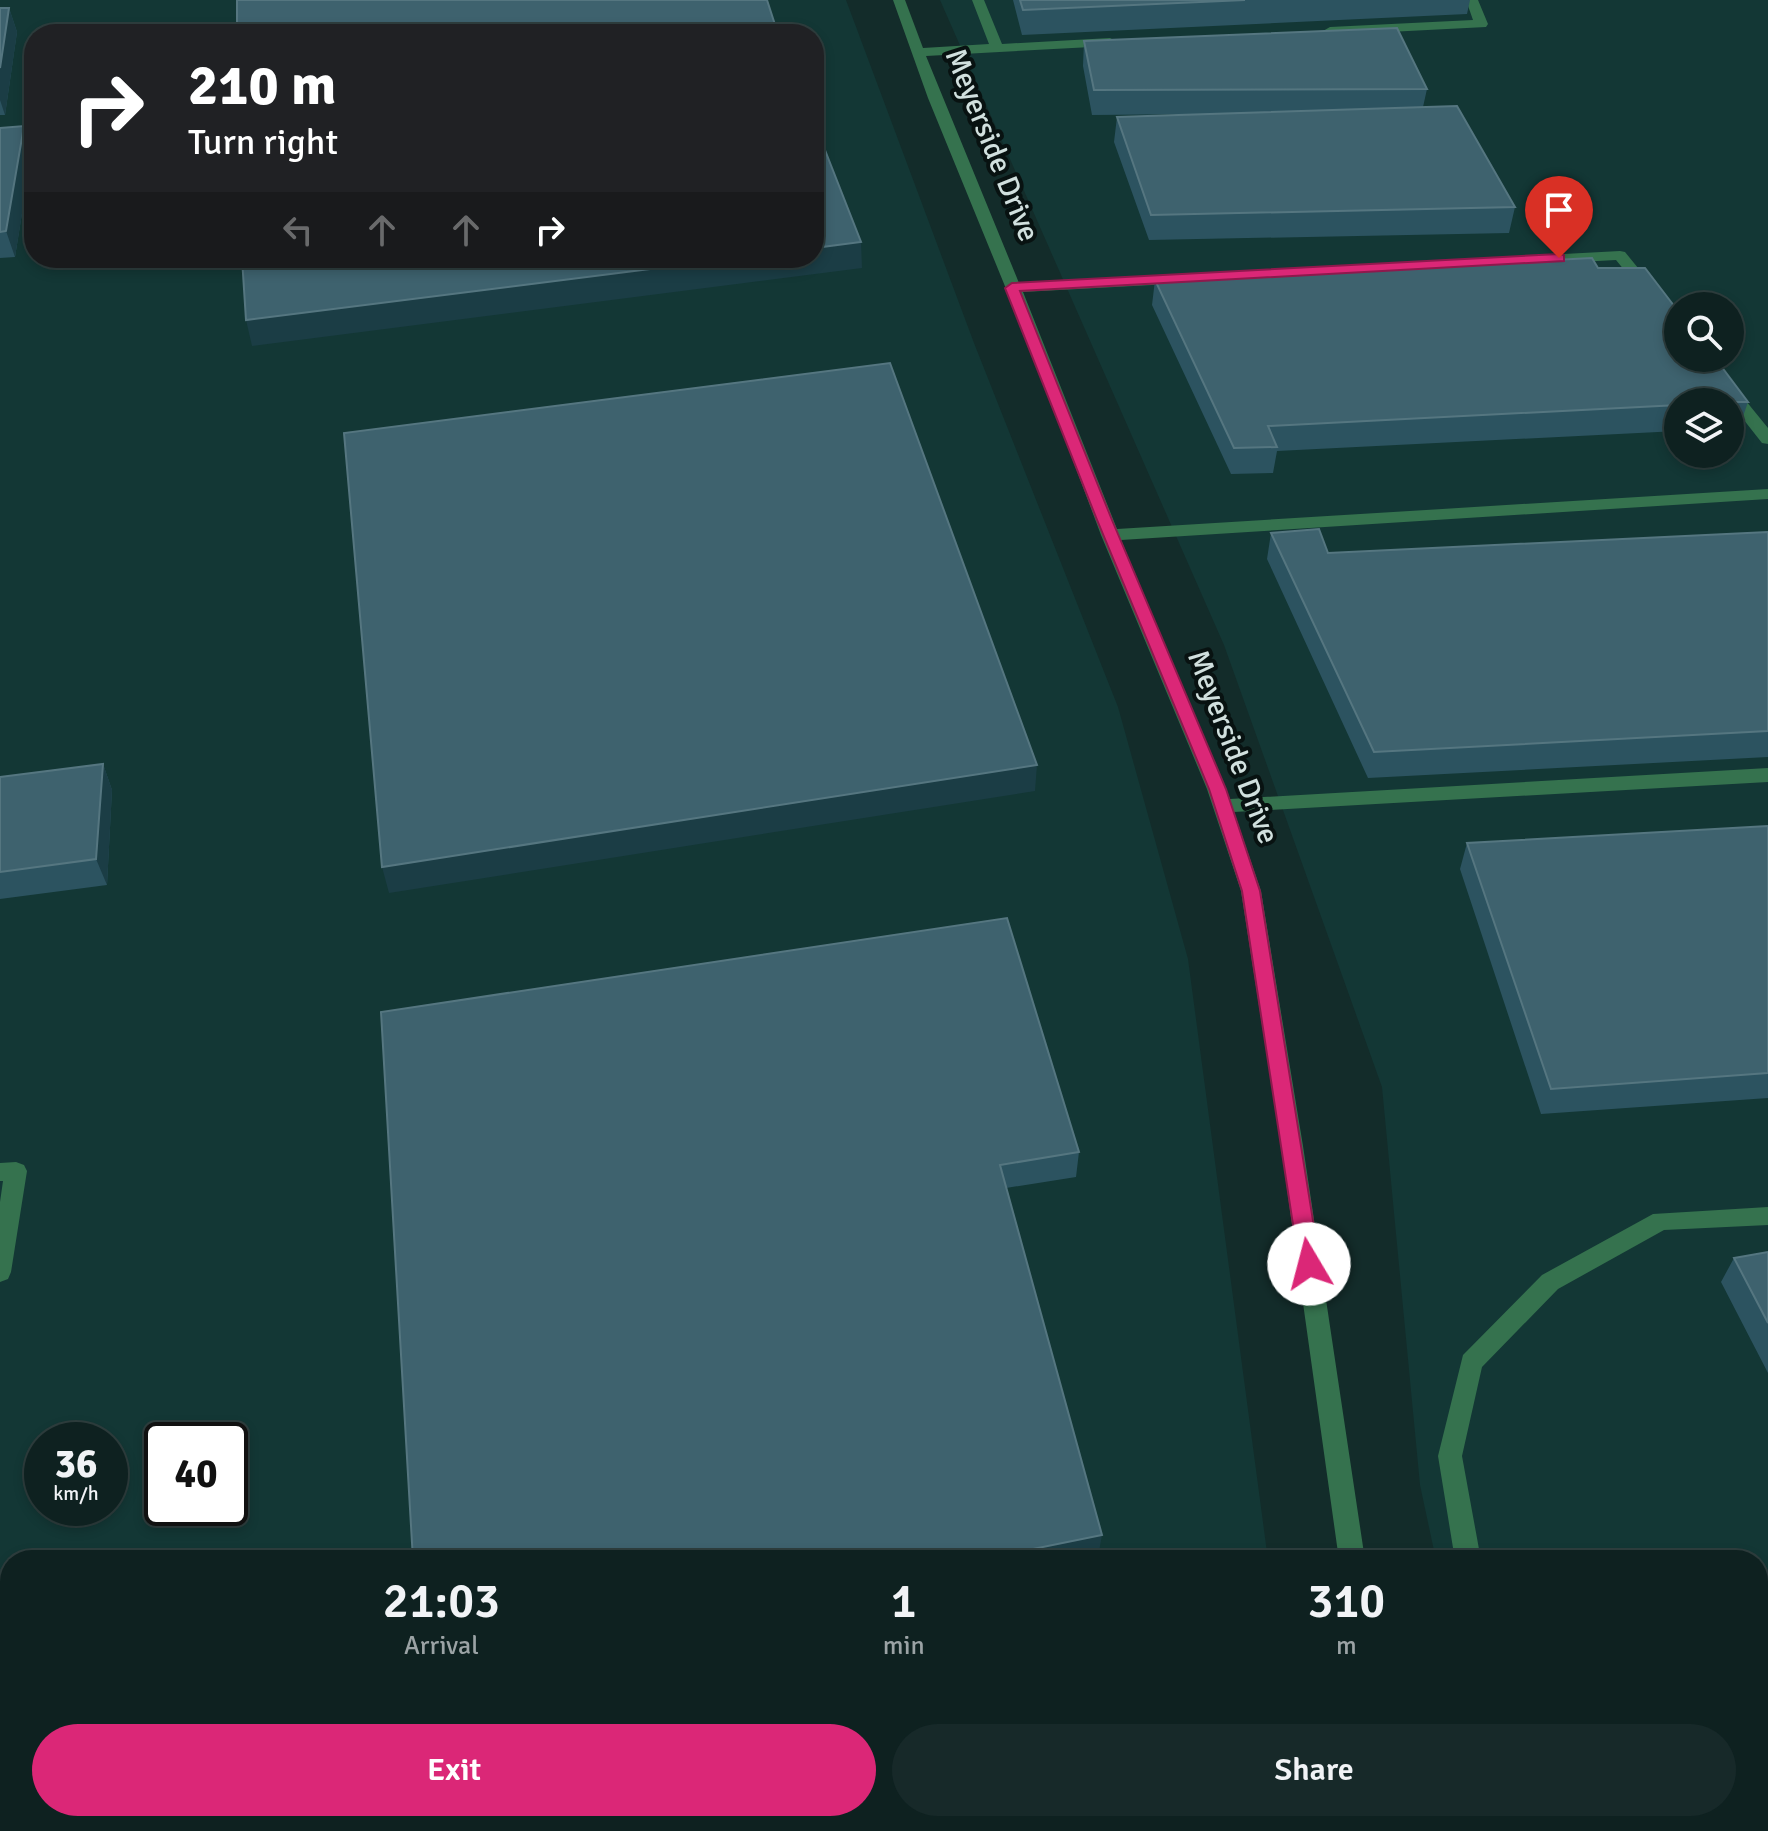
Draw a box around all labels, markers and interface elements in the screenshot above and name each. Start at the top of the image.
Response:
street label: Meyerside Drive [937,43,1047,247]
text: 210 m [188,51,336,120]
icon: right [56,56,160,160]
text: Turn right [188,120,338,165]
pin [1525,176,1593,258]
icon: arrive [1537,188,1581,232]
icon: left [276,208,320,252]
icon: ahead [360,208,404,252]
icon: ahead [444,208,488,252]
icon: right [528,208,572,252]
map controls [1664,292,1744,468]
button: search [1664,292,1744,372]
button: layers [1664,388,1744,468]
street label: Meyerside Drive [1179,645,1287,849]
position arrow [1267,1222,1351,1306]
speed limit sign: 40 [144,1422,248,1526]
text: 36 [54,1439,98,1489]
text: km/h [53,1481,99,1506]
text: 21:03 [383,1572,500,1631]
text: 1 [891,1572,917,1631]
text: 310 [1307,1572,1385,1631]
text: Arrival [404,1630,479,1662]
text: min [883,1630,925,1662]
text: m [1336,1630,1357,1662]
button: Exit [32,1724,876,1816]
button: Share [892,1724,1736,1816]

